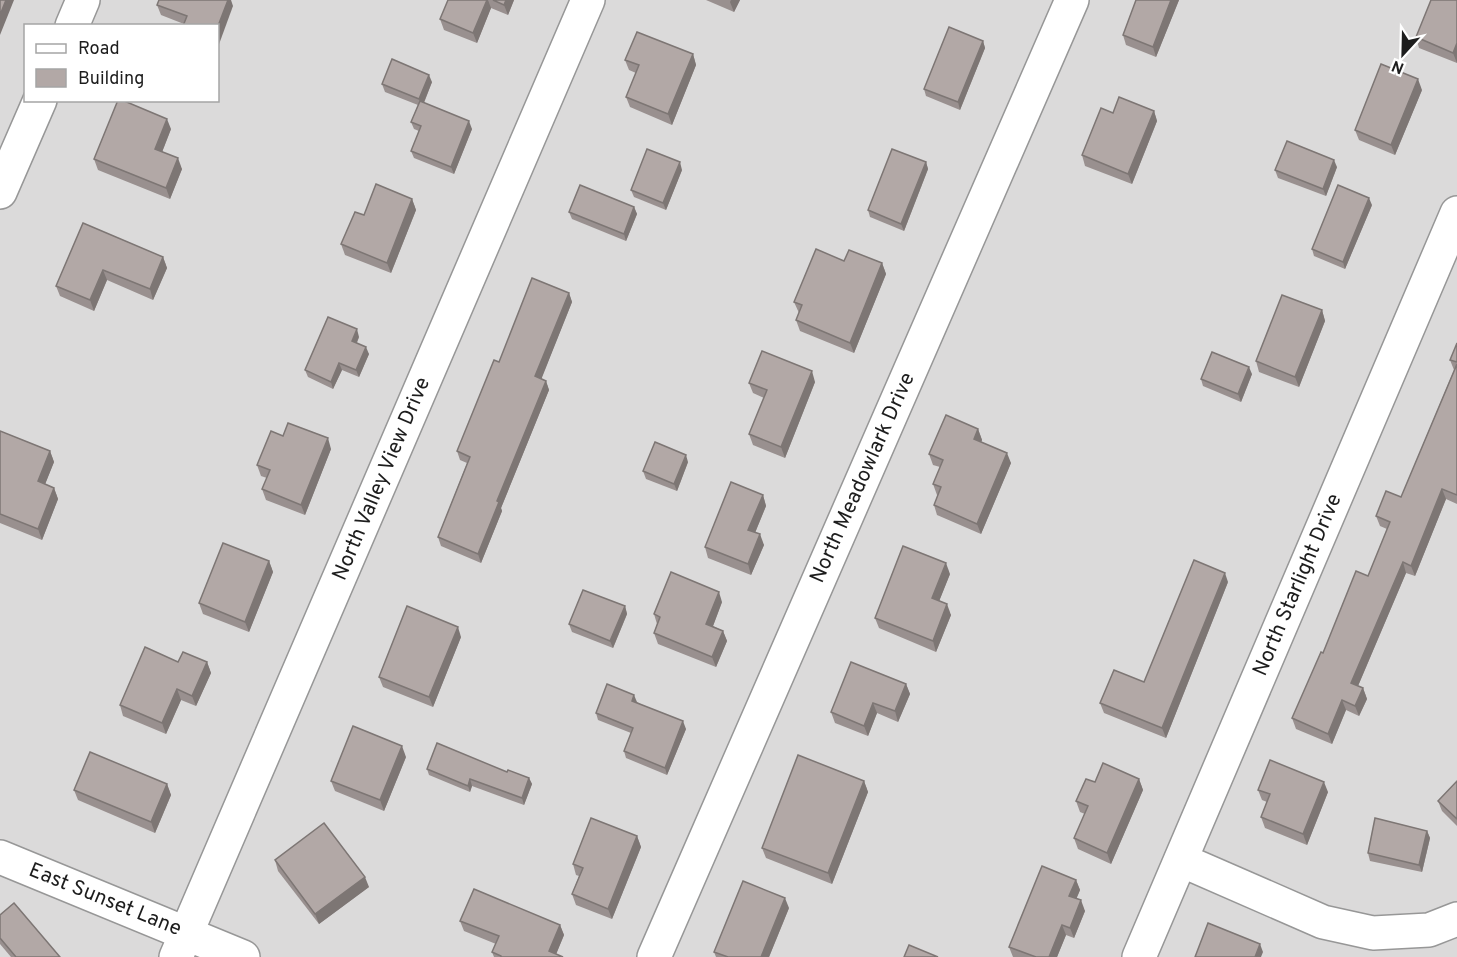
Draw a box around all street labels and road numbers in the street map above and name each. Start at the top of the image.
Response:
street label: North Meadowlark Drive [804,368,922,588]
street label: North Valley View Drive [327,373,437,585]
street label: North Starlight Drive [1247,490,1349,680]
street label: East Sunset Lane [25,857,185,943]

